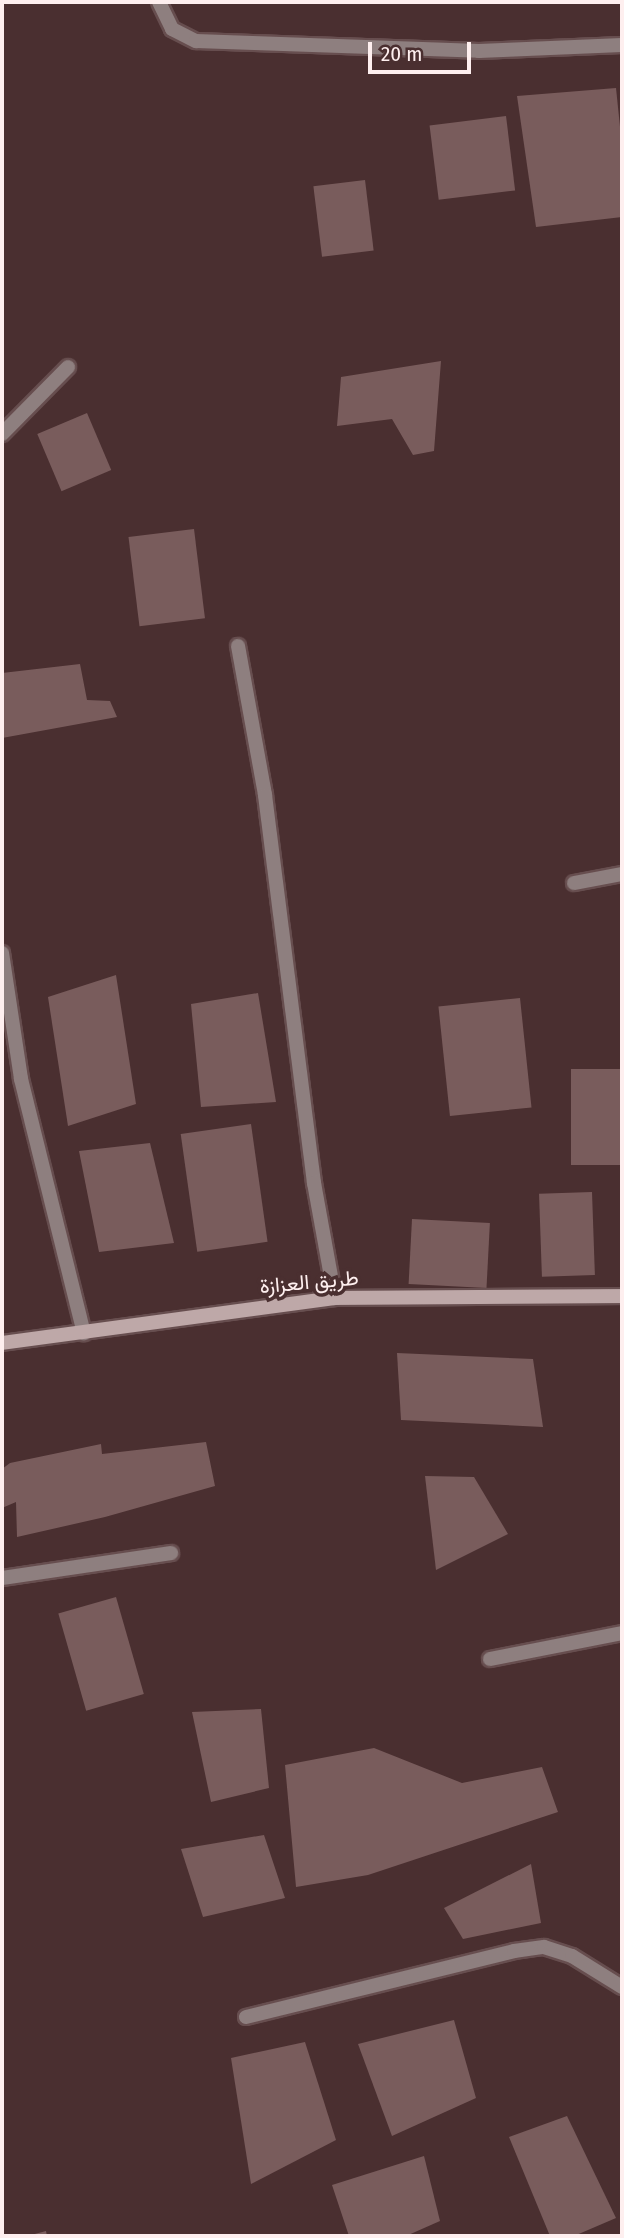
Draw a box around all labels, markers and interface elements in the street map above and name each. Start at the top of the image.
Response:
scale bar [372,28,475,72]
text: 20 m [381,41,422,67]
street label: طريق العزازة [258,1265,360,1299]

